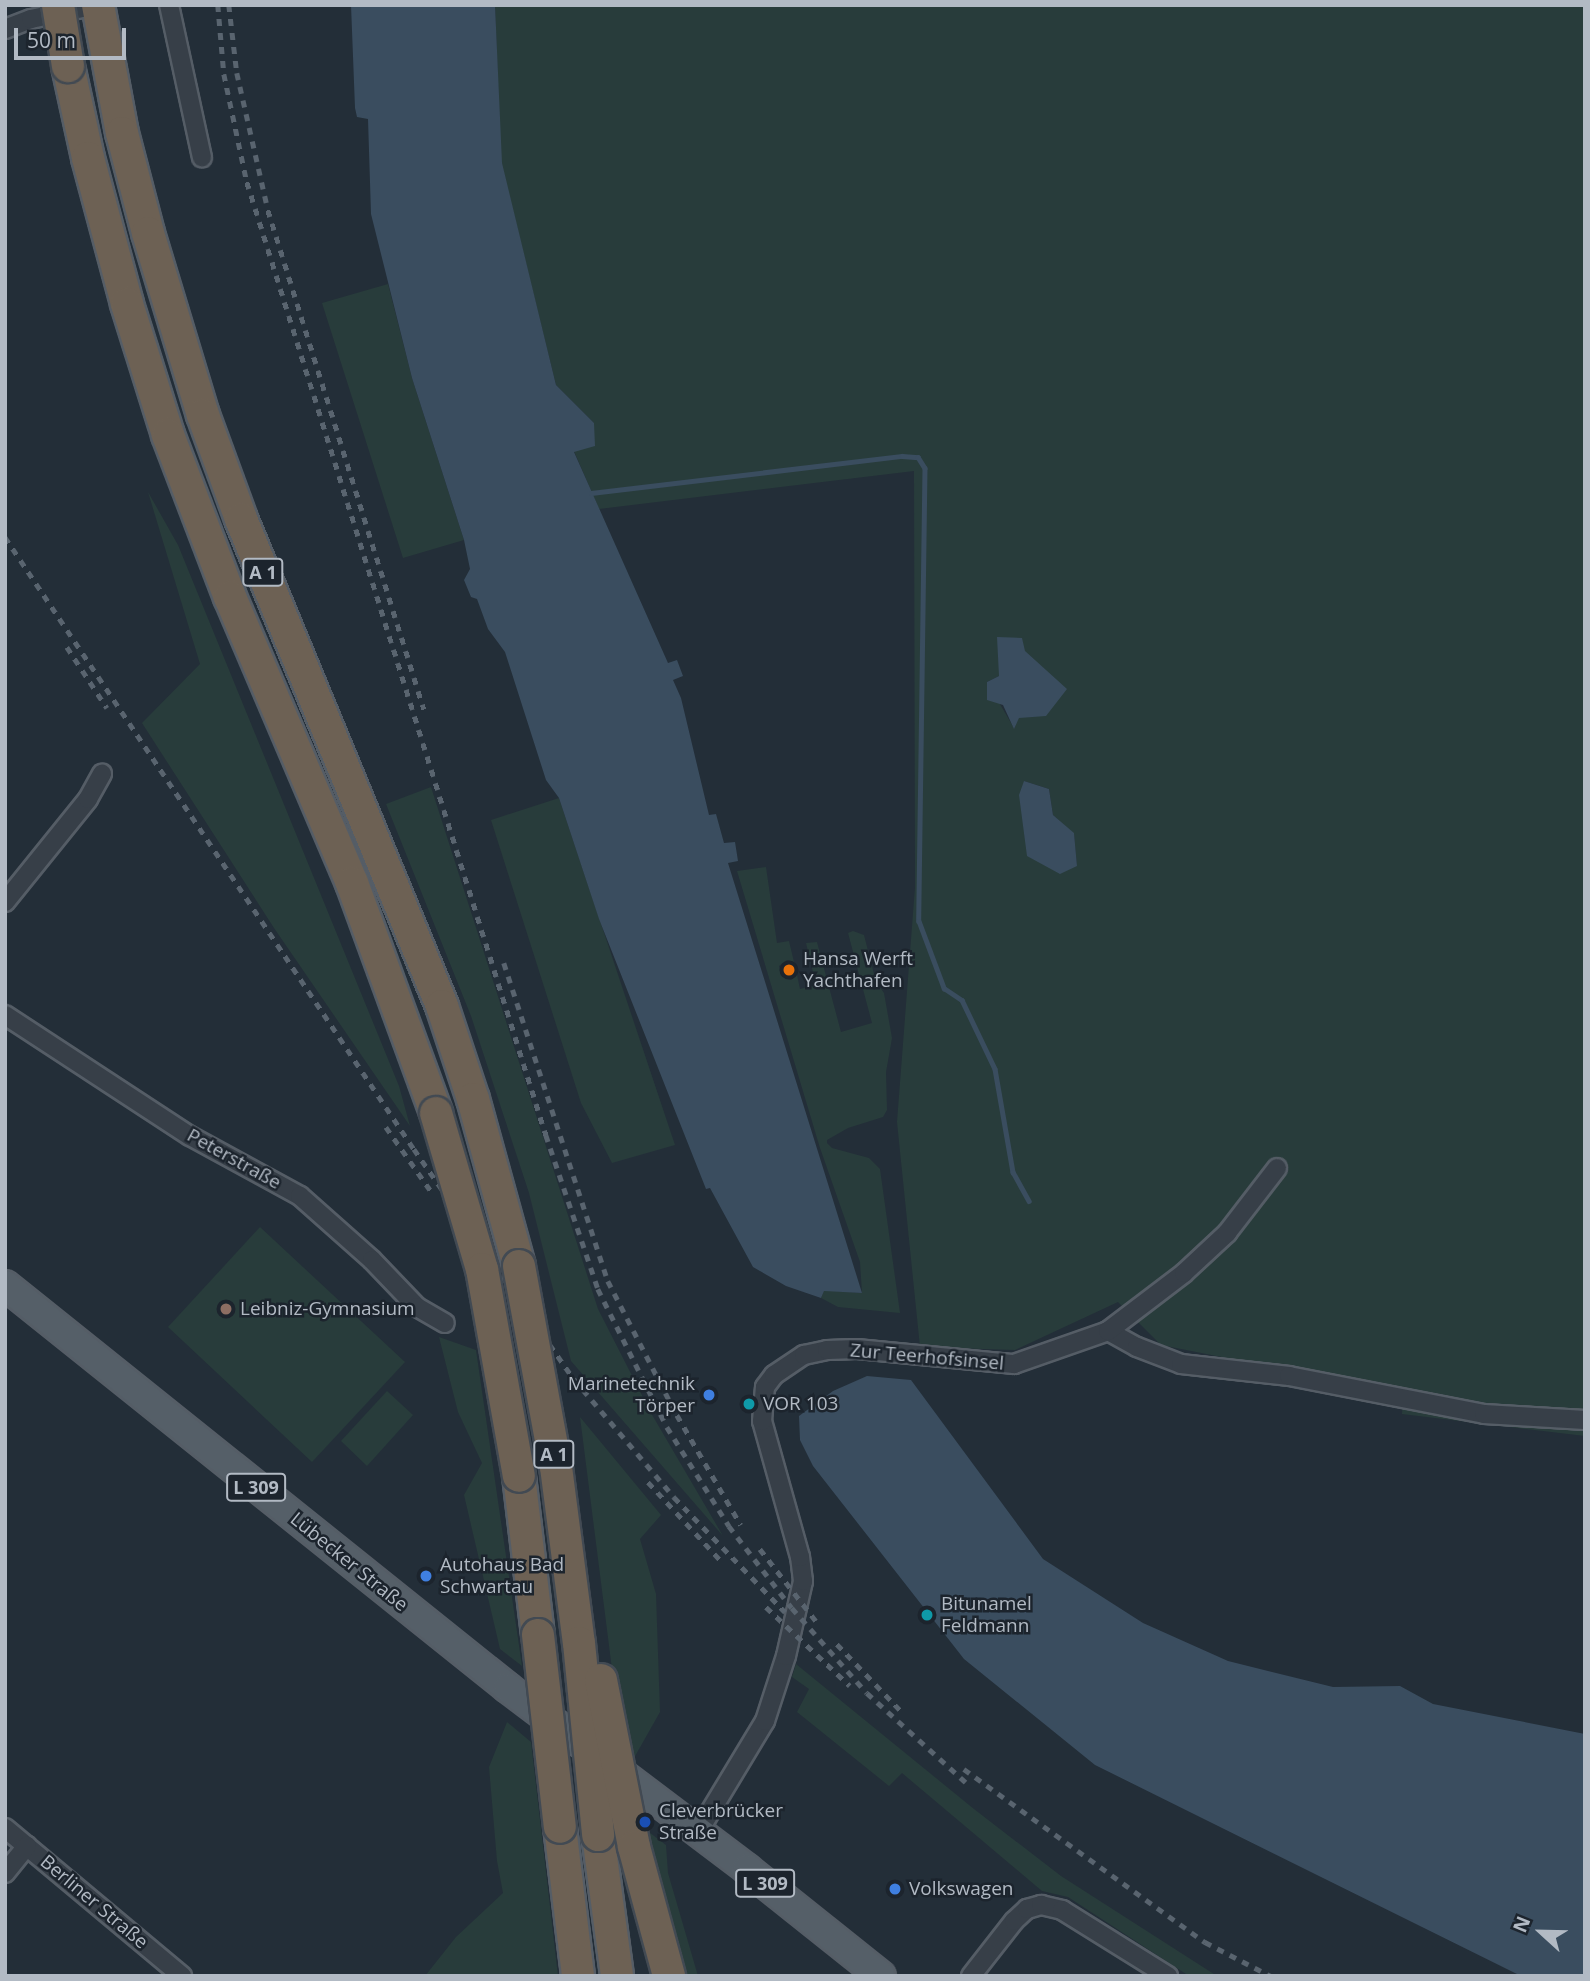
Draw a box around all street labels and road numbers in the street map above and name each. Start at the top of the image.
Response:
road number: A 1 [242,558,284,586]
street label: Peterstraße [183,1124,285,1194]
street label: Zur Teerhofsinsel [849,1339,1005,1375]
road number: A 1 [533,1440,575,1469]
road number: L 309 [224,1472,288,1502]
street label: Lübecker Straße [286,1508,412,1616]
street label: Berliner Straße [36,1850,152,1954]
road number: L 309 [734,1868,796,1898]

